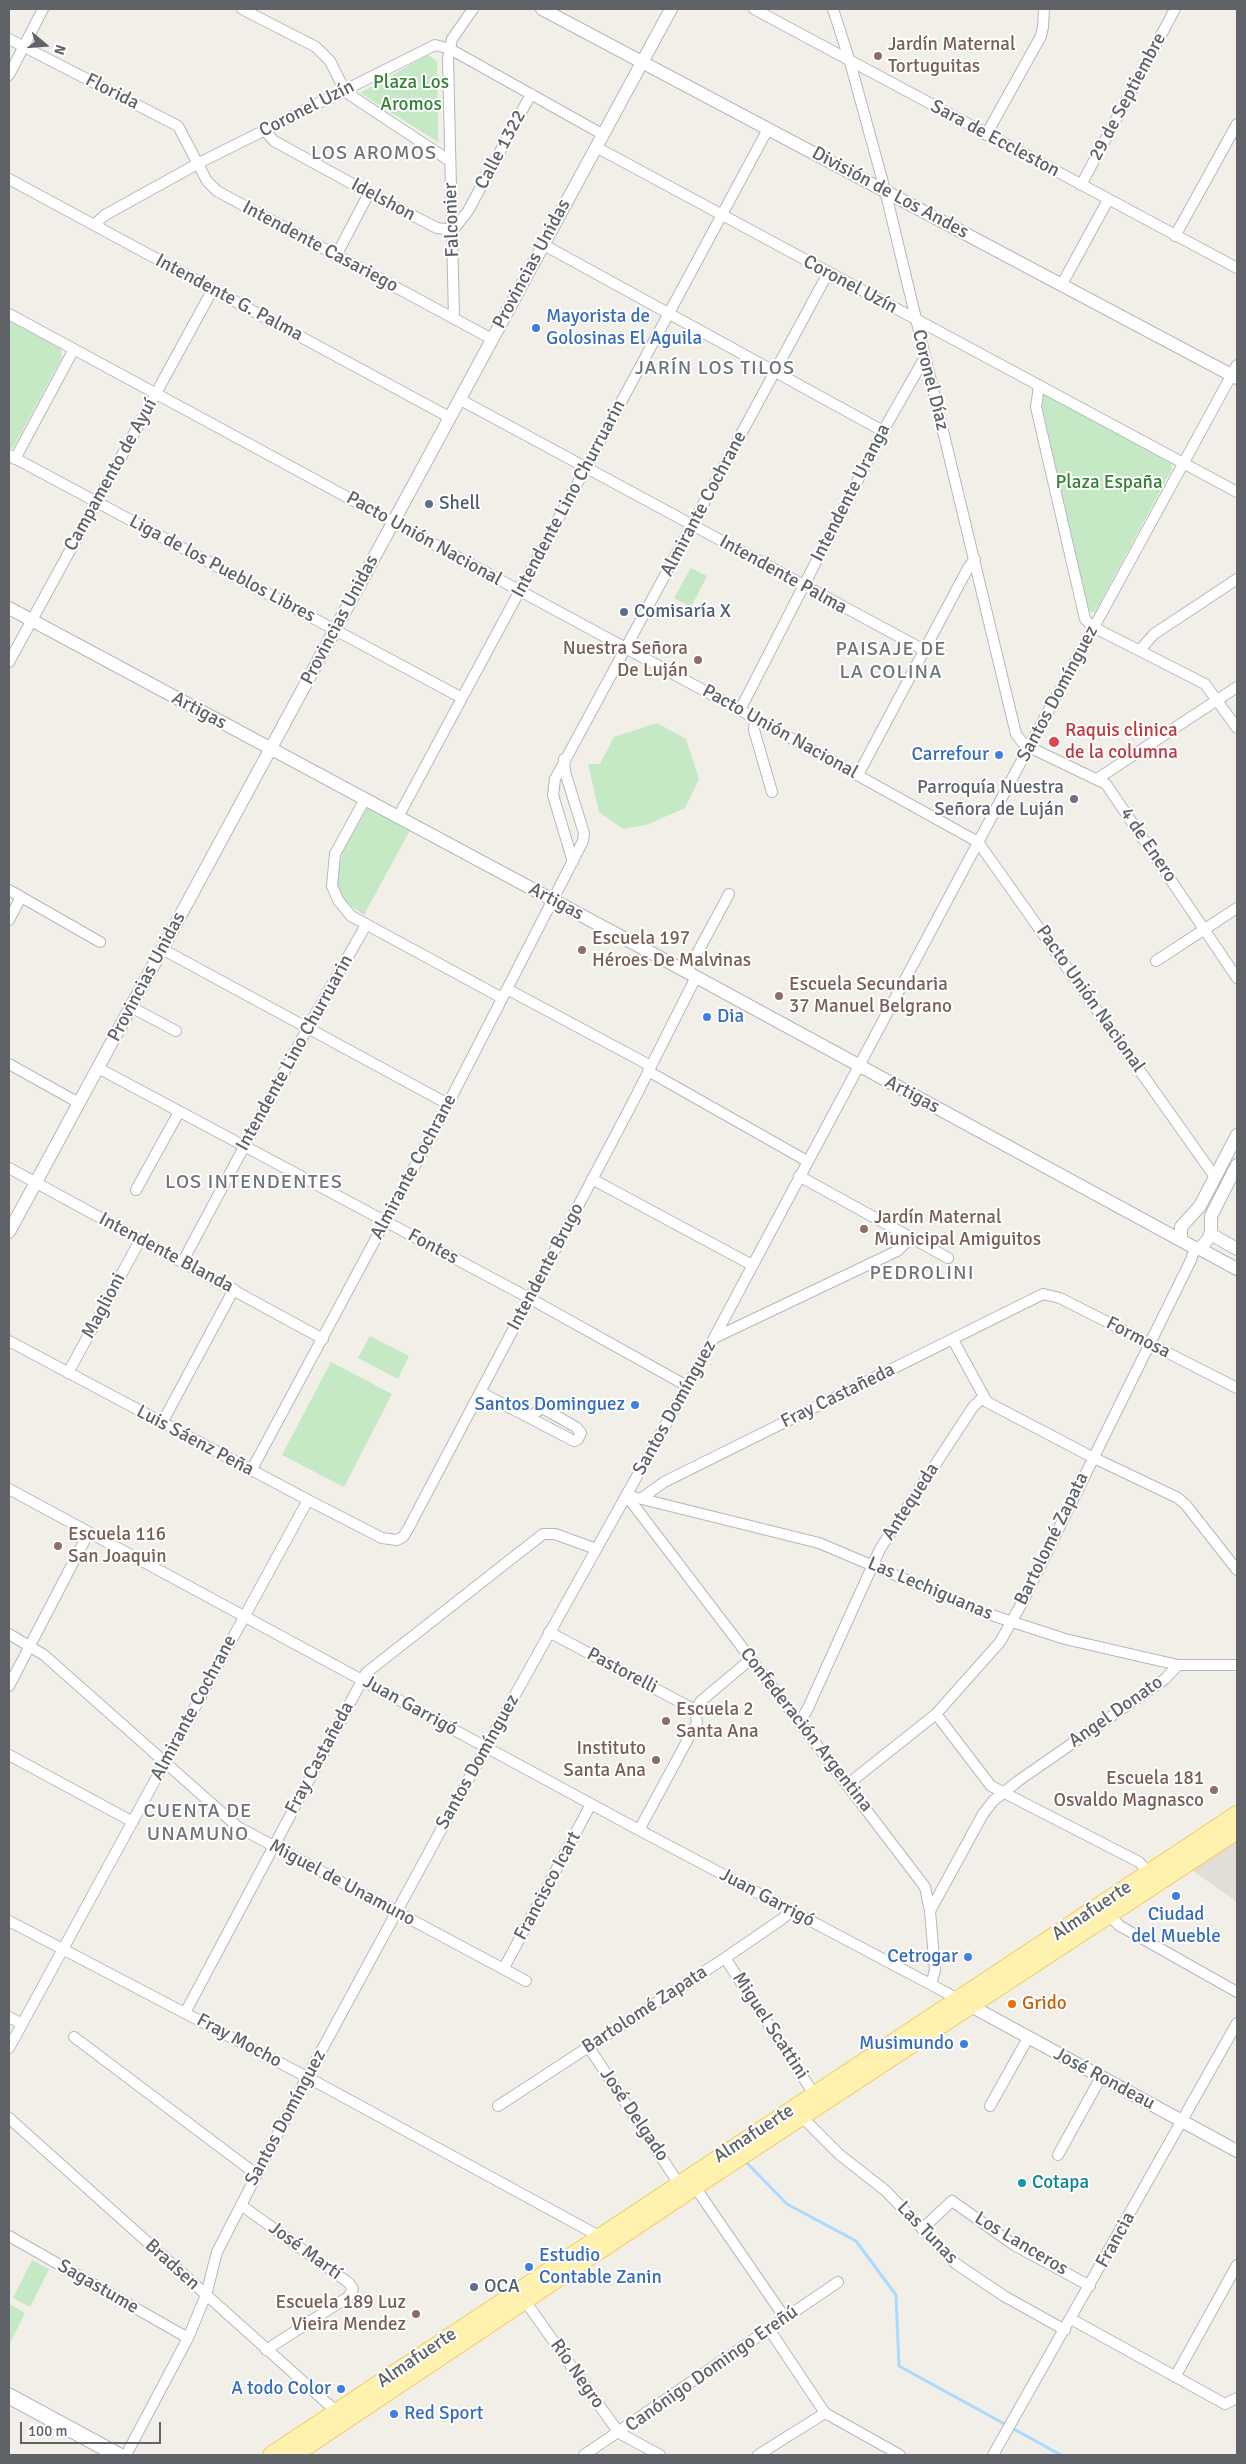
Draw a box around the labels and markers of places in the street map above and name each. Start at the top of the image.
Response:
place label: Jardín Maternal Tortuguitas [888,34,1015,78]
marker: Jardín Maternal Tortuguitas [872,50,884,62]
place label: Mayorista de Golosinas El Aguila [546,306,702,350]
marker: Mayorista de Golosinas El Aguila [530,322,542,334]
place label: Shell [439,493,480,515]
marker: Shell [423,498,435,510]
place label: Comisaría X [634,601,731,623]
marker: Comisaría X [618,606,630,618]
place label: Nuestra Señora De Luján [563,638,688,682]
marker: Nuestra Señora De Luján [692,654,704,666]
place label: Raquis clinica de la columna [1065,720,1178,764]
marker: Raquis clinica de la columna [1047,735,1061,749]
place label: Carrefour [911,744,989,766]
marker: Carrefour [993,749,1005,761]
place label: Parroquía Nuestra Señora de Luján [917,777,1064,821]
marker: Parroquía Nuestra Señora de Luján [1068,793,1080,805]
place label: Escuela 197 Héroes De Malvinas [592,928,751,972]
marker: Escuela 197 Héroes De Malvinas [576,944,588,956]
place label: Escuela Secundaria 37 Manuel Belgrano [789,974,952,1018]
marker: Escuela Secundaria 37 Manuel Belgrano [773,990,785,1002]
place label: Dia [717,1006,744,1028]
marker: Dia [701,1011,713,1023]
place label: Jardín Maternal Municipal Amiguitos [874,1207,1041,1251]
marker: Jardín Maternal Municipal Amiguitos [858,1223,870,1235]
place label: Santos Dominguez [474,1394,625,1416]
marker: Santos Dominguez [629,1399,641,1411]
place label: Escuela 116 San Joaquin [68,1524,167,1568]
marker: Escuela 116 San Joaquin [52,1540,64,1552]
place label: Escuela 2 Santa Ana [676,1699,759,1743]
marker: Escuela 2 Santa Ana [660,1715,672,1727]
place label: Instituto Santa Ana [563,1738,646,1782]
marker: Instituto Santa Ana [650,1754,662,1766]
place label: Escuela 181 Osvaldo Magnasco [1053,1768,1204,1812]
marker: Escuela 181 Osvaldo Magnasco [1208,1784,1220,1796]
marker: Ciudad del Mueble [1170,1890,1182,1902]
place label: Ciudad del Mueble [1131,1904,1221,1948]
place label: Cetrogar [887,1946,958,1968]
marker: Cetrogar [962,1951,974,1963]
place label: Grido [1022,1993,1067,2015]
marker: Grido [1006,1998,1018,2010]
place label: Musimundo [859,2033,954,2055]
marker: Musimundo [958,2038,970,2050]
place label: Cotapa [1032,2172,1089,2194]
marker: Cotapa [1016,2177,1028,2189]
place label: Estudio Contable Zanin [539,2245,662,2289]
marker: Estudio Contable Zanin [523,2261,535,2273]
place label: OCA [484,2276,520,2298]
marker: OCA [468,2281,480,2293]
place label: Escuela 189 Luz Vieira Mendez [275,2292,406,2336]
marker: Escuela 189 Luz Vieira Mendez [410,2308,422,2320]
place label: A todo Color [231,2378,331,2400]
marker: A todo Color [335,2383,347,2395]
place label: Red Sport [404,2403,483,2425]
marker: Red Sport [388,2408,400,2420]

